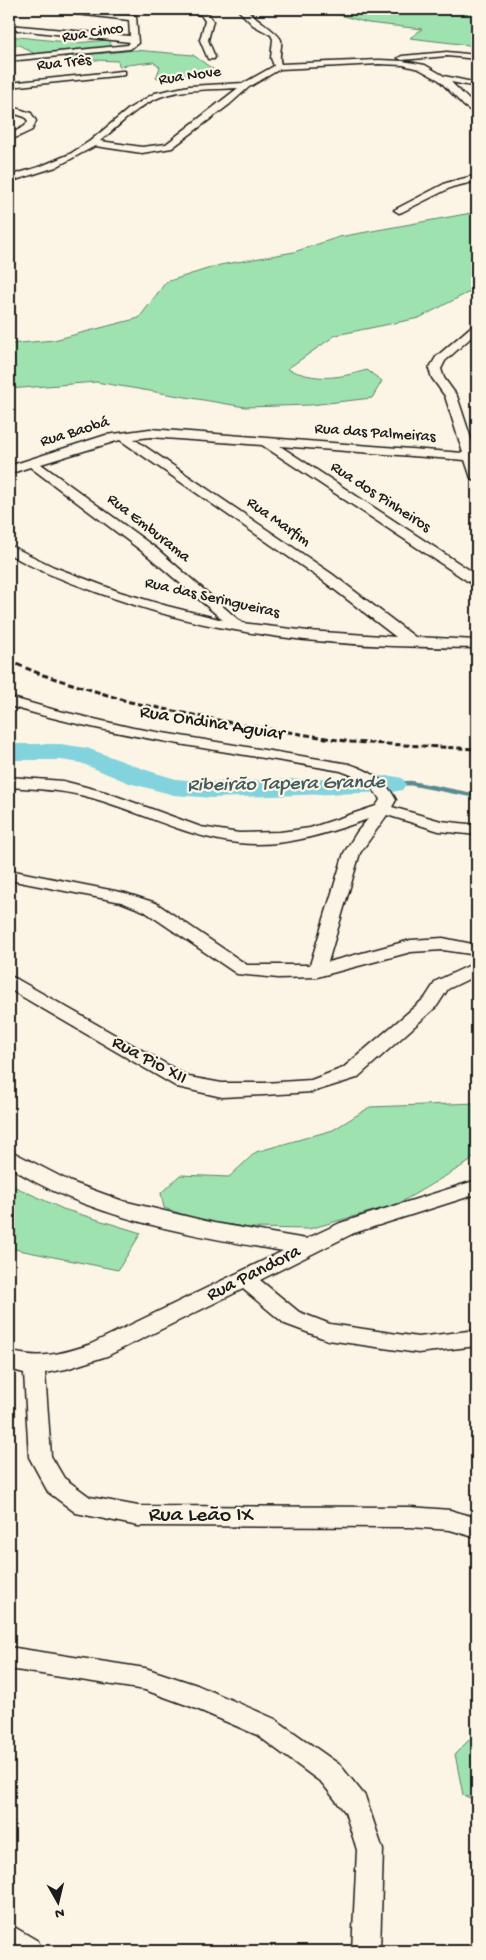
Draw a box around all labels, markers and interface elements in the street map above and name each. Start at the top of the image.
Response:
street label: Rua Cinco [61,20,125,48]
street label: Rua Três [36,52,93,76]
street label: Rua Nove [158,63,223,91]
street label: Rua Baobá [38,413,113,453]
street label: Rua das Palmeiras [314,420,437,448]
street label: Rua dos Pinheiros [326,458,435,538]
street label: Rua Emburama [102,491,194,568]
street label: Rua Marfim [242,494,314,552]
street label: Rua das Seringueiras [143,574,282,624]
street label: Rua Ondina Aguiar [138,701,288,747]
water label: Ribeirão Tapera Grande [187,772,386,798]
street label: Rua Pio XII [107,1032,191,1090]
street label: Rua Pandora [203,1240,306,1307]
street label: Rua Leão IX [149,1503,255,1529]
north arrow [32,1878,82,1928]
text: N [54,1903,65,1921]

